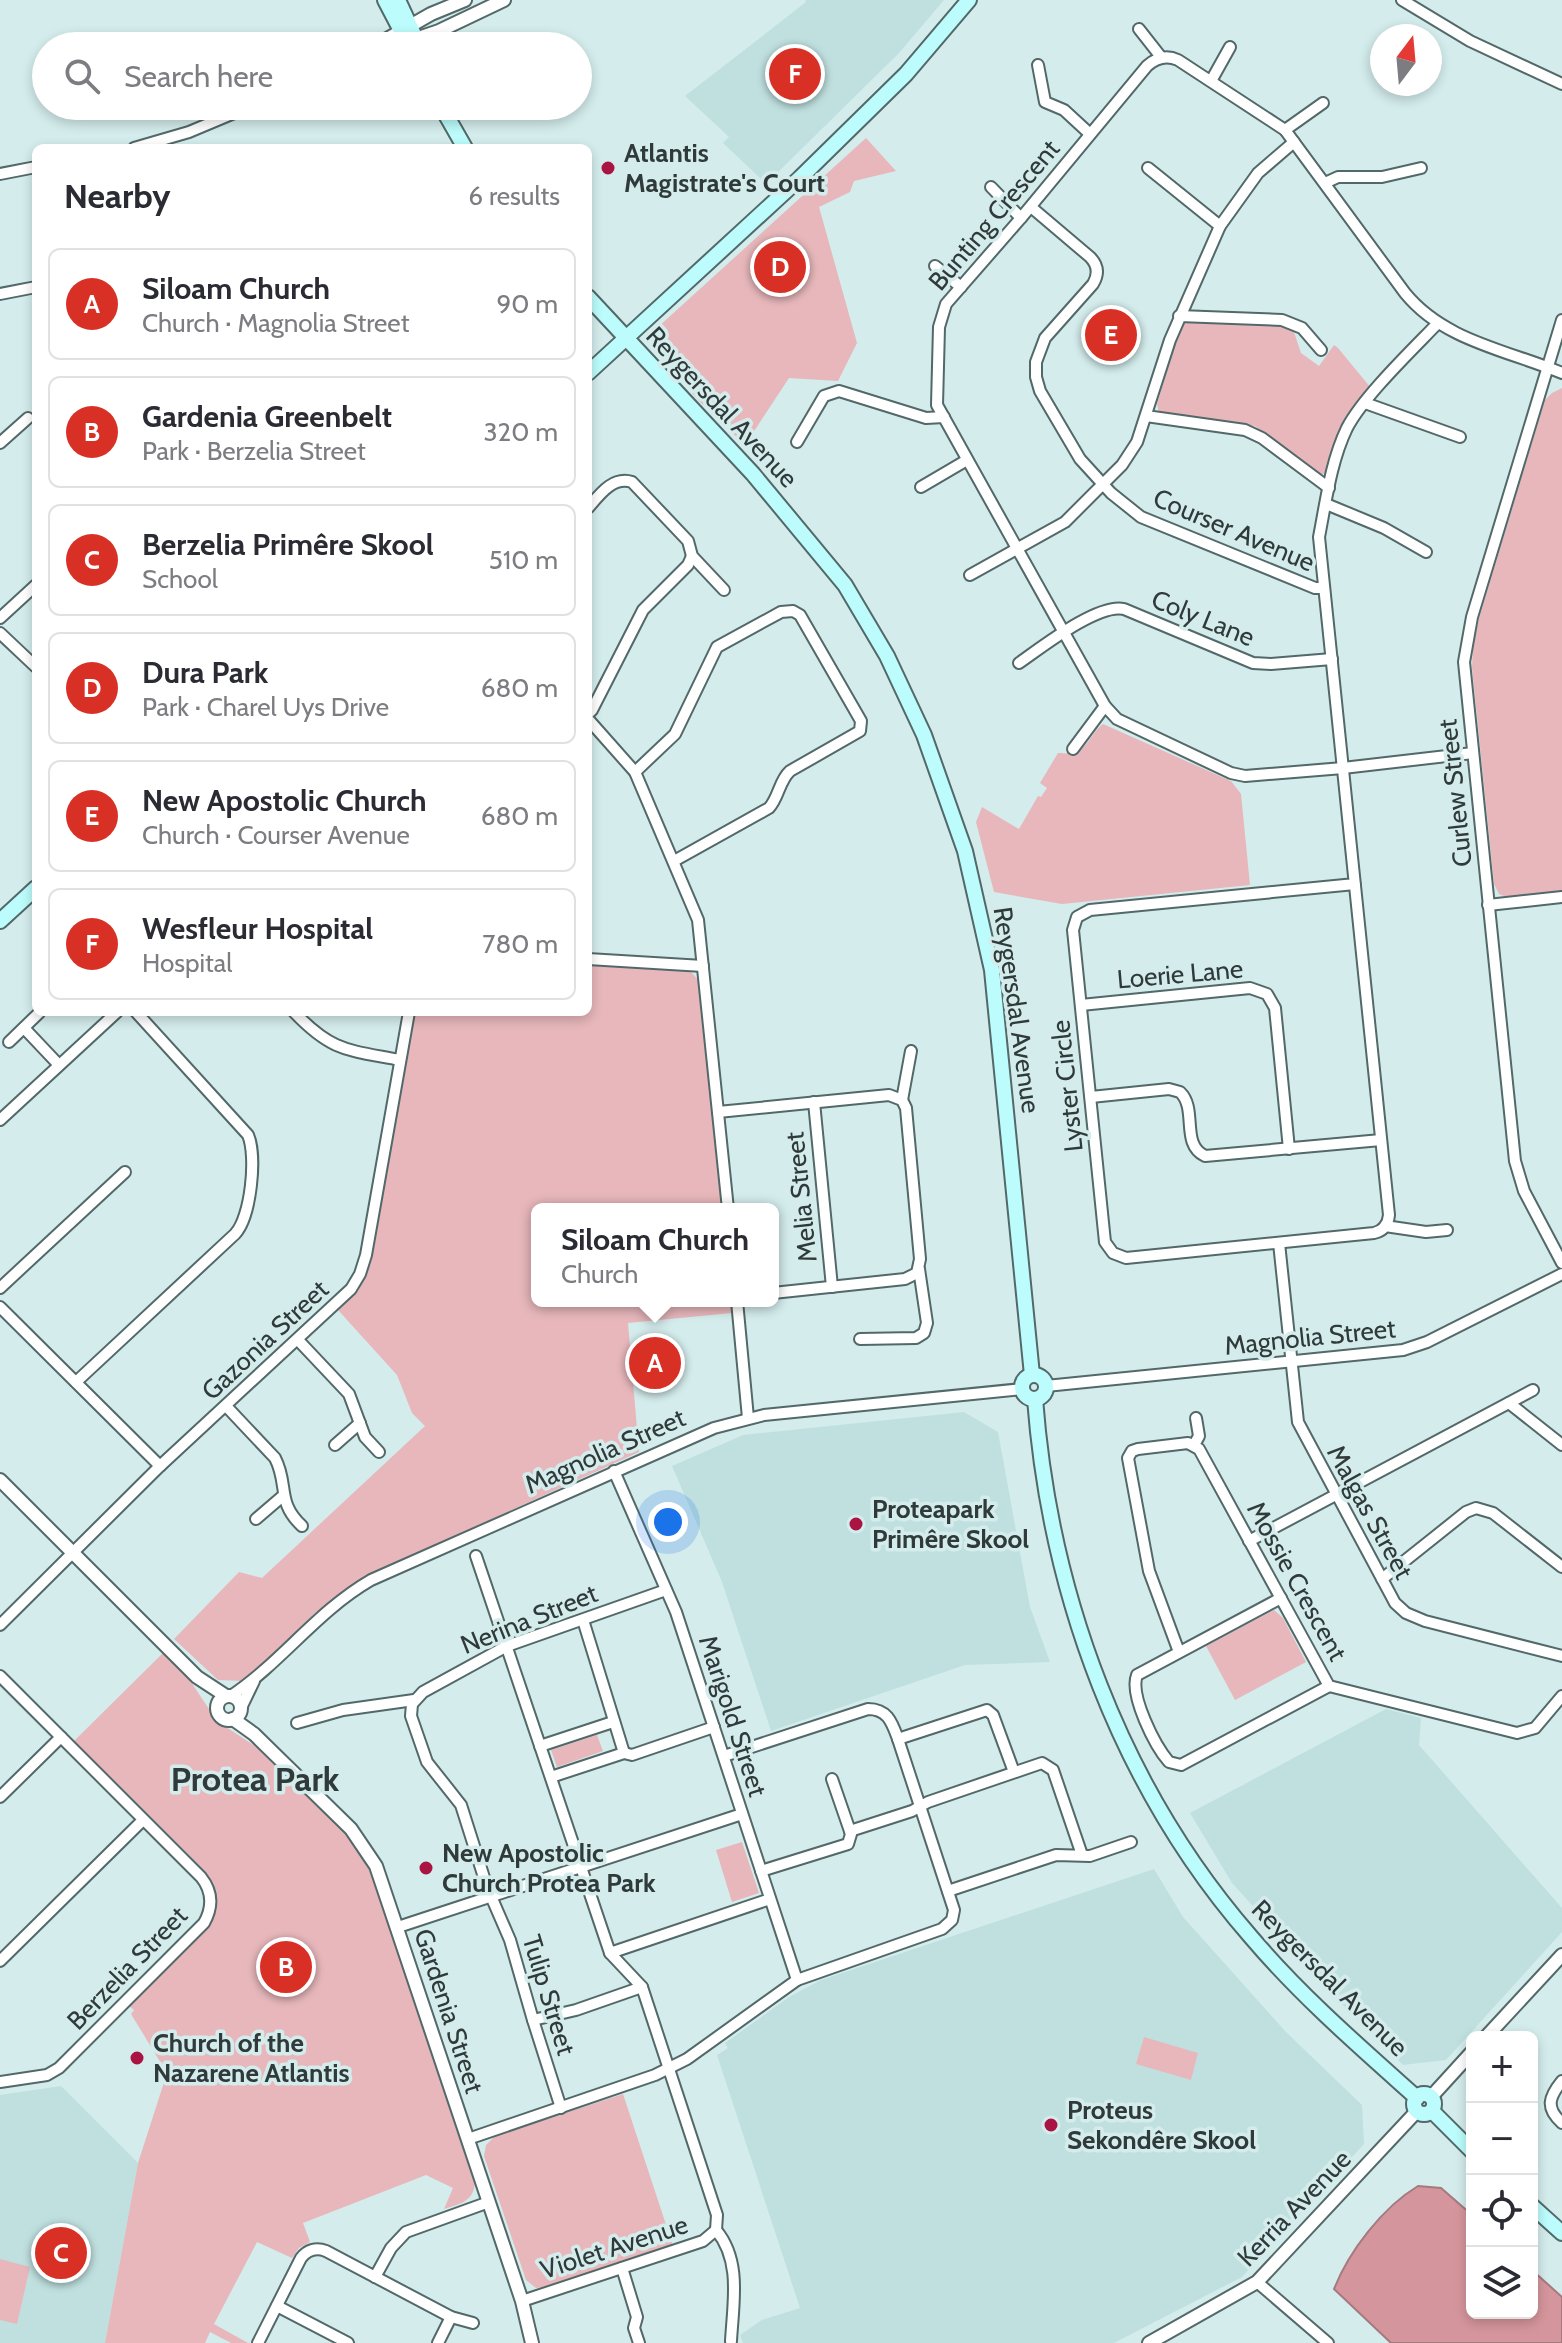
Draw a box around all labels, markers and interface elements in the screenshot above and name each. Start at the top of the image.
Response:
north arrow [1370,24,1442,96]
search box [32,32,592,120]
pin: F [769,44,821,104]
icon: search [60,54,104,98]
text: Search here [124,58,273,95]
street label: Bunting Crescent [922,133,1066,297]
place label: Atlantis Magistrate's Court [624,137,825,199]
marker: Atlantis Magistrate's Court [599,159,617,177]
text: Nearby [64,175,171,217]
text: 6 results [468,180,560,212]
pin: D [754,237,806,297]
text: Siloam Church [142,270,330,307]
text: A [84,288,100,320]
text: 90 m [496,288,558,320]
pin: E [1085,305,1137,365]
text: Church · Magnolia Street [142,307,409,339]
street label: Reygersdal Avenue [639,320,805,494]
text: Gardenia Greenbelt [142,398,392,435]
text: B [84,416,100,448]
text: 320 m [484,416,558,448]
text: Park · Berzelia Street [142,435,366,467]
street label: Courser Avenue [1148,482,1320,578]
text: Berzelia Primêre Skool [142,526,434,563]
text: C [84,544,100,576]
text: 510 m [489,544,558,576]
text: School [142,563,218,595]
street label: Coly Lane [1147,583,1259,653]
text: Dura Park [142,654,268,691]
text: D [83,672,101,704]
text: 680 m [481,672,558,704]
text: Park · Charel Uys Drive [142,691,389,723]
street label: Curlew Street [1431,717,1479,868]
text: New Apostolic Church [142,782,426,819]
text: E [85,800,99,832]
text: 680 m [481,800,558,832]
text: Church · Courser Avenue [142,819,410,851]
street label: Reygersdal Avenue [987,905,1047,1115]
text: Wesfleur Hospital [142,910,373,947]
text: F [85,928,99,960]
text: 780 m [482,928,558,960]
text: Hospital [142,947,232,979]
street label: Loerie Lane [1116,953,1244,995]
street label: Lyster Circle [1044,1019,1090,1153]
street label: Melia Street [778,1130,824,1264]
popup [531,1203,779,1307]
text: Siloam Church [561,1221,749,1258]
text: Church [561,1258,638,1290]
street label: Gazonia Street [195,1273,335,1407]
street label: Magnolia Street [1223,1312,1397,1362]
pin: A [629,1333,681,1393]
street label: Magnolia Street [520,1401,690,1501]
street label: Malgas Street [1320,1439,1420,1585]
place label: Proteapark Primêre Skool [872,1493,1029,1555]
street label: Mossie Crescent [1240,1496,1354,1666]
your location [648,1502,688,1542]
marker: Proteapark Primêre Skool [847,1515,865,1533]
street label: Nerina Street [456,1577,602,1661]
street label: Marigold Street [692,1631,774,1801]
district label: Protea Park [171,1758,340,1800]
place label: New Apostolic Church Protea Park [442,1837,656,1899]
marker: New Apostolic Church Protea Park [417,1859,435,1877]
street label: Reygersdal Avenue [1245,1893,1415,2063]
street label: Berzelia Street [60,1899,194,2036]
street label: Gardenia Street [407,1925,491,2097]
street label: Tulip Street [516,1931,582,2059]
pin: B [260,1937,312,1997]
place label: Church of the Nazarene Atlantis [153,2027,349,2089]
map controls [1466,2031,1538,2319]
button: + [1466,2031,1538,2103]
marker: Church of the Nazarene Atlantis [128,2049,146,2067]
place label: Proteus Sekondêre Skool [1067,2094,1256,2156]
button: − [1466,2103,1538,2175]
marker: Proteus Sekondêre Skool [1042,2116,1060,2134]
street label: Kerria Avenue [1230,2143,1358,2273]
button: locate [1466,2175,1538,2247]
street label: Violet Avenue [536,2208,692,2286]
pin: C [35,2223,87,2283]
button: layers [1466,2247,1538,2319]

